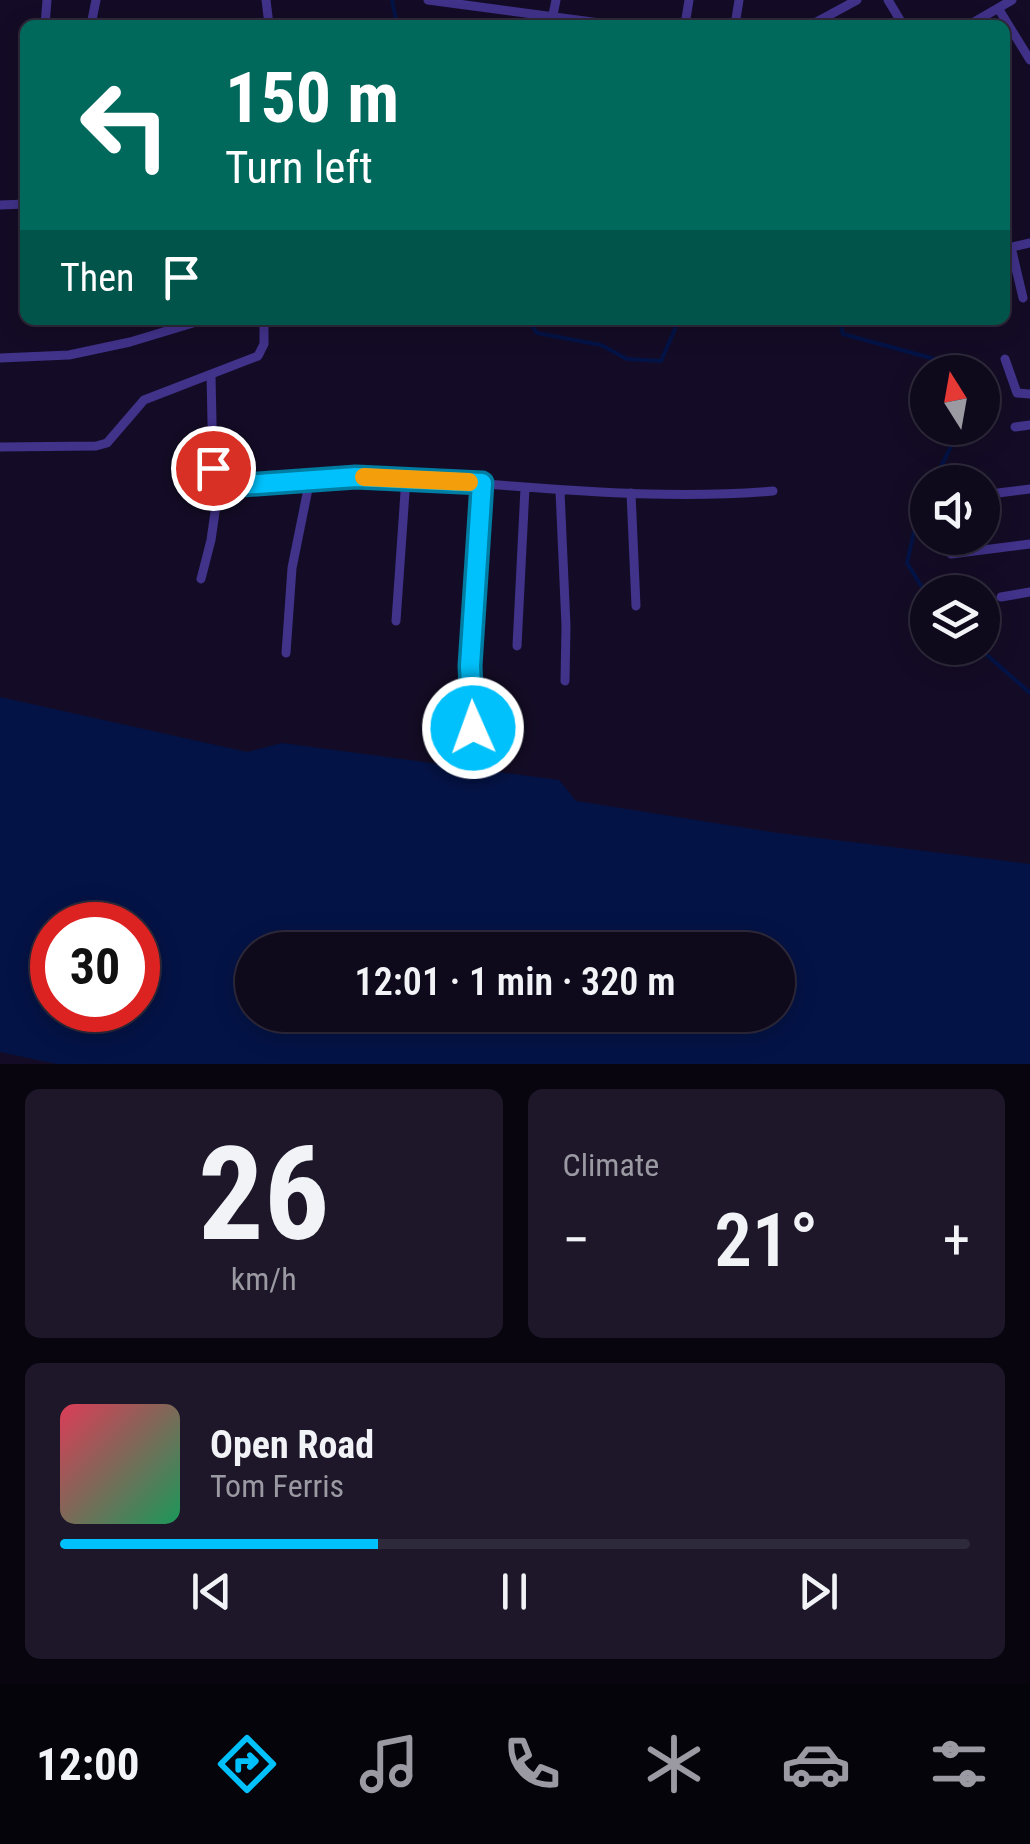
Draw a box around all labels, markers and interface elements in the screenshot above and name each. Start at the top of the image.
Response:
text: 150 m [225,57,399,139]
icon: left [60,60,190,190]
text: Turn left [225,141,373,194]
icon: arrive [154,250,209,305]
text: Then [60,256,134,300]
north arrow [910,355,1000,445]
map controls [910,355,1000,665]
pin [171,426,256,511]
icon: arrive [186,441,241,496]
button: sound [910,465,1000,555]
button: layers [910,575,1000,665]
position arrow [421,676,525,780]
speed limit sign: 30 [30,902,160,1032]
text: 12:01 · 1 min · 320 m [355,960,675,1004]
text: 26 [198,1118,329,1271]
text: Climate [563,1146,659,1184]
text: 21° [714,1196,819,1284]
text: − [563,1208,590,1272]
text: + [943,1208,970,1272]
text: km/h [231,1260,297,1298]
text: Open Road [210,1423,374,1467]
text: Tom Ferris [210,1467,344,1505]
icon: previous [184,1564,239,1619]
icon: pause [487,1564,542,1619]
icon: next [791,1564,846,1619]
icon: directions [212,1729,282,1799]
icon: music [354,1729,424,1799]
icon: phone [497,1729,567,1799]
icon: climate [639,1729,709,1799]
icon: car [781,1729,851,1799]
icon: filters [924,1729,994,1799]
text: 12:00 [36,1738,139,1791]

